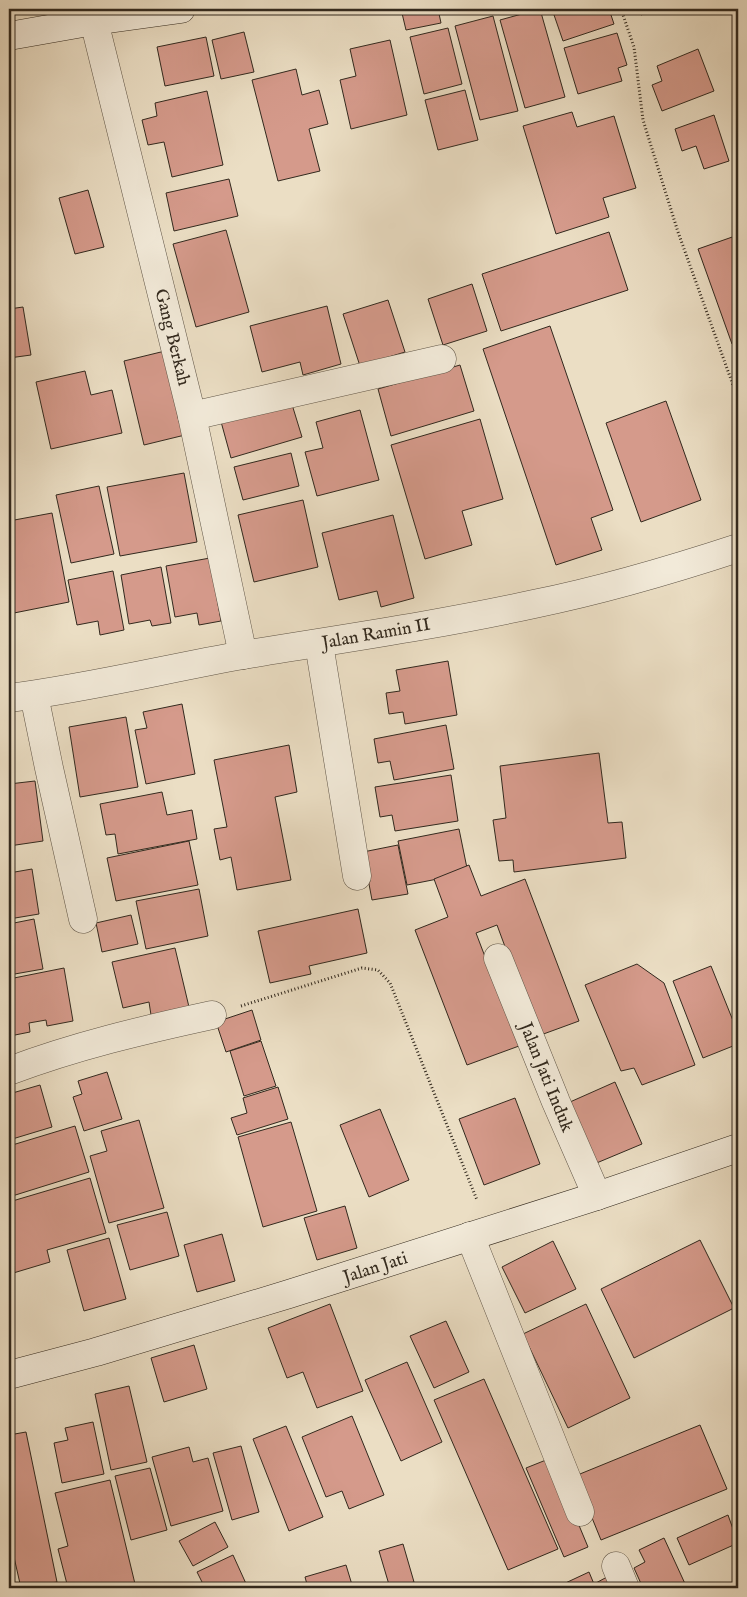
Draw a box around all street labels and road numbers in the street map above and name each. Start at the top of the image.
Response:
street label: Gang Berkah [148,287,195,389]
street label: Jalan Ramin II [318,614,433,656]
street label: Jalan Jati Induk [512,1017,578,1136]
street label: Jalan Jati [338,1247,411,1290]

